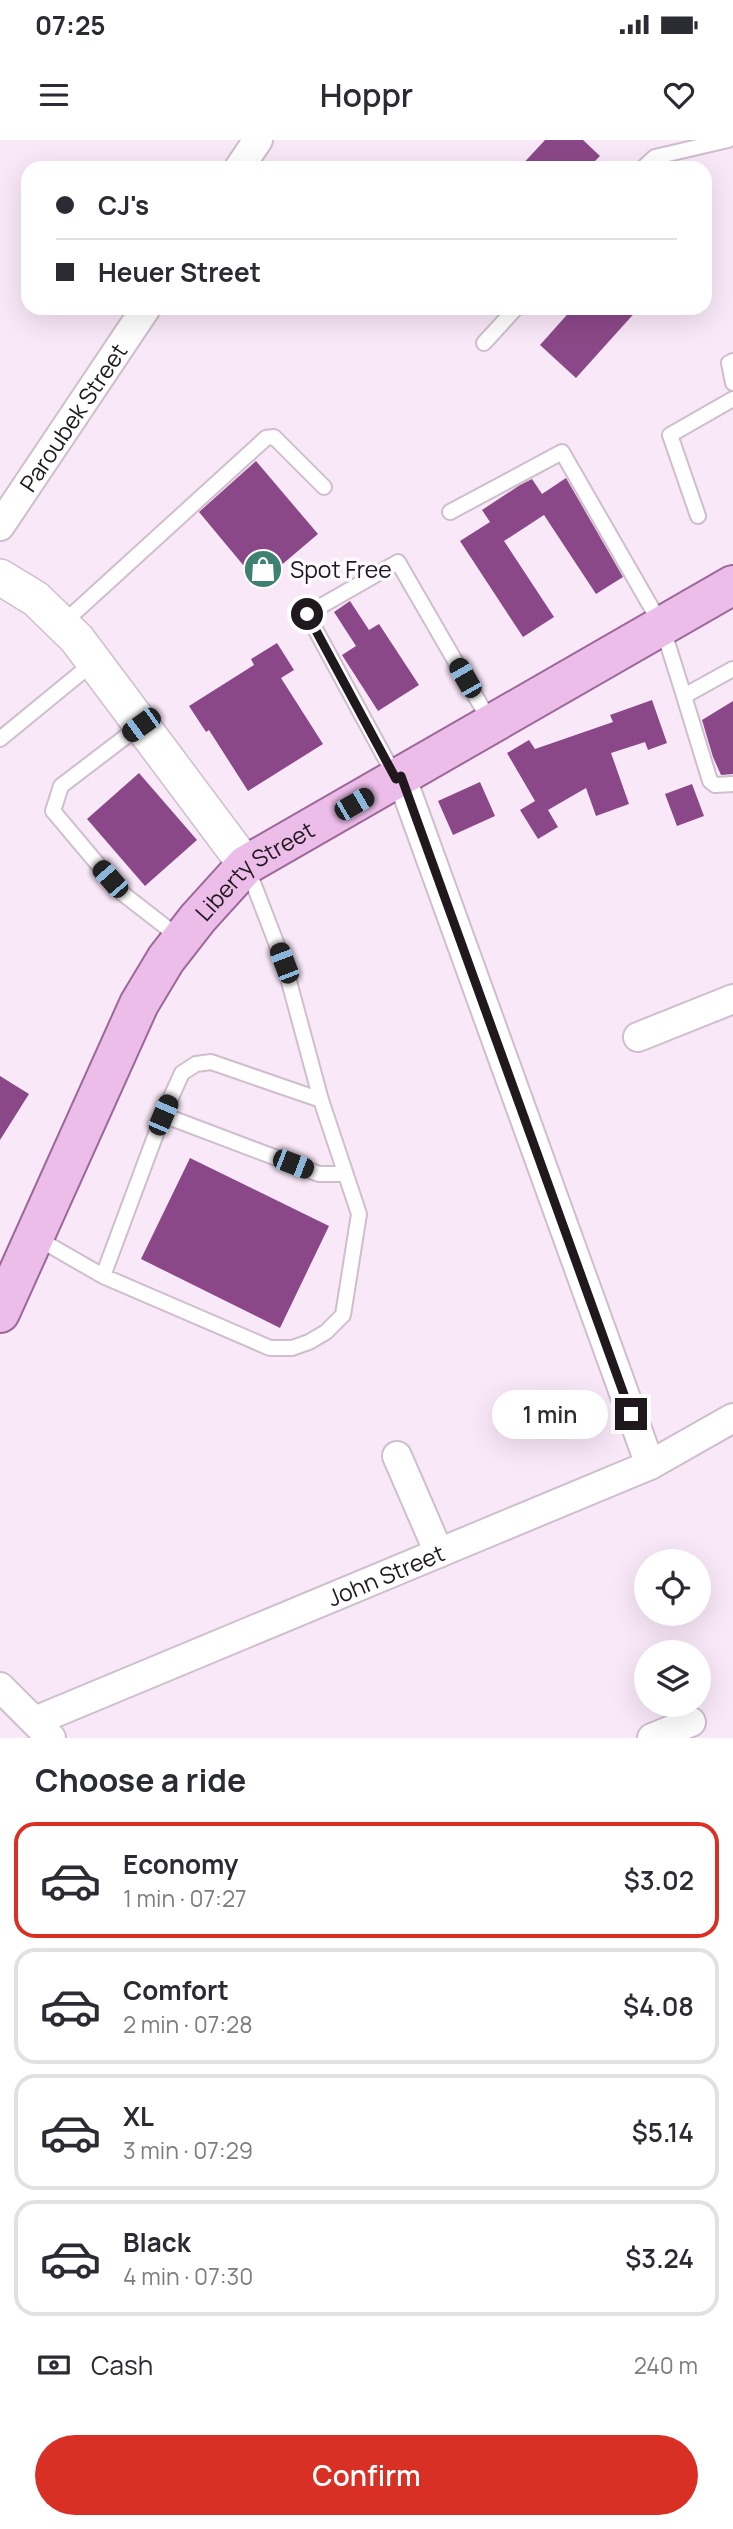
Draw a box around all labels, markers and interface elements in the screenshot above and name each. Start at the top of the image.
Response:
text: 07:25 [35,7,106,43]
text: Hoppr [320,73,413,117]
icon: menu [35,76,73,114]
icon: heart [660,76,698,114]
text: CJ's [98,187,149,223]
text: Heuer Street [98,254,261,290]
street label: Paroubek Street [12,337,134,498]
shop icon: Spot Free [242,548,284,590]
place label: Spot Free [290,553,392,585]
route start [291,598,323,630]
car [446,655,485,701]
car [118,704,165,746]
car [331,784,378,824]
street label: Liberty Street [187,813,320,927]
car [89,856,132,902]
car [267,940,302,986]
car [146,1092,181,1138]
car [270,1147,317,1181]
callout: 1 min [491,1390,606,1438]
text: 1 min [523,1398,577,1430]
route end [615,1398,647,1430]
street label: John Street [323,1536,449,1614]
map controls [634,1549,711,1717]
button: locate [634,1549,711,1626]
button: layers [634,1640,711,1717]
text: Choose a ride [35,1758,246,1802]
text: Economy [123,1846,238,1882]
icon: car [39,1849,102,1912]
text: $3.02 [624,1862,694,1898]
text: 1 min · 07:27 [123,1882,247,1914]
text: Comfort [123,1972,229,2008]
icon: car [39,1975,102,2038]
text: $4.08 [623,1988,694,2024]
text: 2 min · 07:28 [123,2008,253,2040]
text: XL [123,2098,154,2134]
icon: car [39,2101,102,2164]
text: $5.14 [632,2114,694,2150]
text: 3 min · 07:29 [123,2134,253,2166]
text: Black [123,2224,191,2260]
icon: car [39,2227,102,2290]
text: $3.24 [625,2240,694,2276]
text: 4 min · 07:30 [123,2260,253,2292]
icon: cash [35,2346,73,2384]
text: Cash [91,2347,153,2383]
text: 240 m [634,2349,698,2381]
button: Confirm [35,2435,698,2515]

